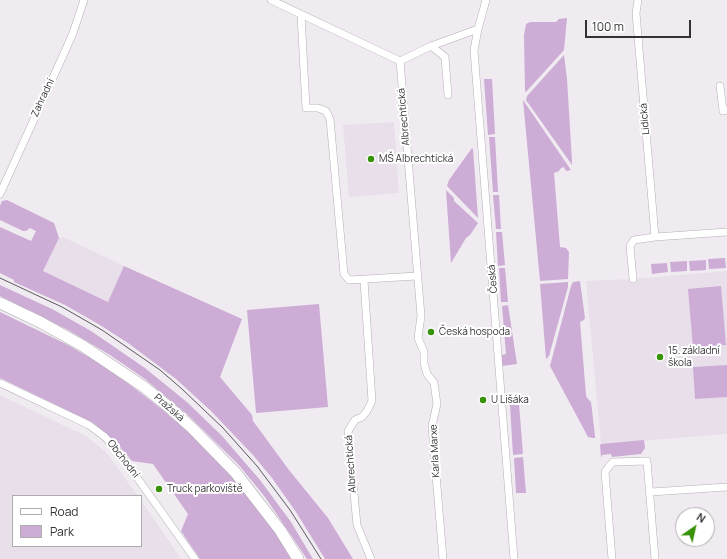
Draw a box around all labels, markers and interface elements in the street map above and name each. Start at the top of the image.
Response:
scale bar [587,12,693,38]
text: 100 m [592,18,624,35]
street label: Zahradní [29,77,57,119]
street label: Albrechtická [396,88,412,146]
street label: Lidická [638,103,652,135]
place label: MŠ Albrechtická [379,153,453,165]
marker: MŠ Albrechtická [366,154,376,164]
street label: Česká [486,264,500,294]
place label: Česká hospoda [439,326,510,338]
marker: Česká hospoda [426,327,436,337]
place label: 15. základní škola [668,345,720,368]
marker: 15. základní škola [655,352,665,362]
street label: Pražská [151,392,187,424]
place label: U Lišáka [491,394,529,406]
marker: U Lišáka [478,395,488,405]
street label: Karla Marxe [428,424,442,478]
street label: Albrechtická [343,435,359,493]
street label: Obchodní [104,438,142,480]
place label: Truck parkoviště [167,483,243,495]
marker: Truck parkoviště [154,484,164,494]
legend [12,495,142,547]
text: Road [50,503,78,520]
north arrow [675,507,715,547]
text: N [694,509,709,526]
text: Park [50,523,74,540]

